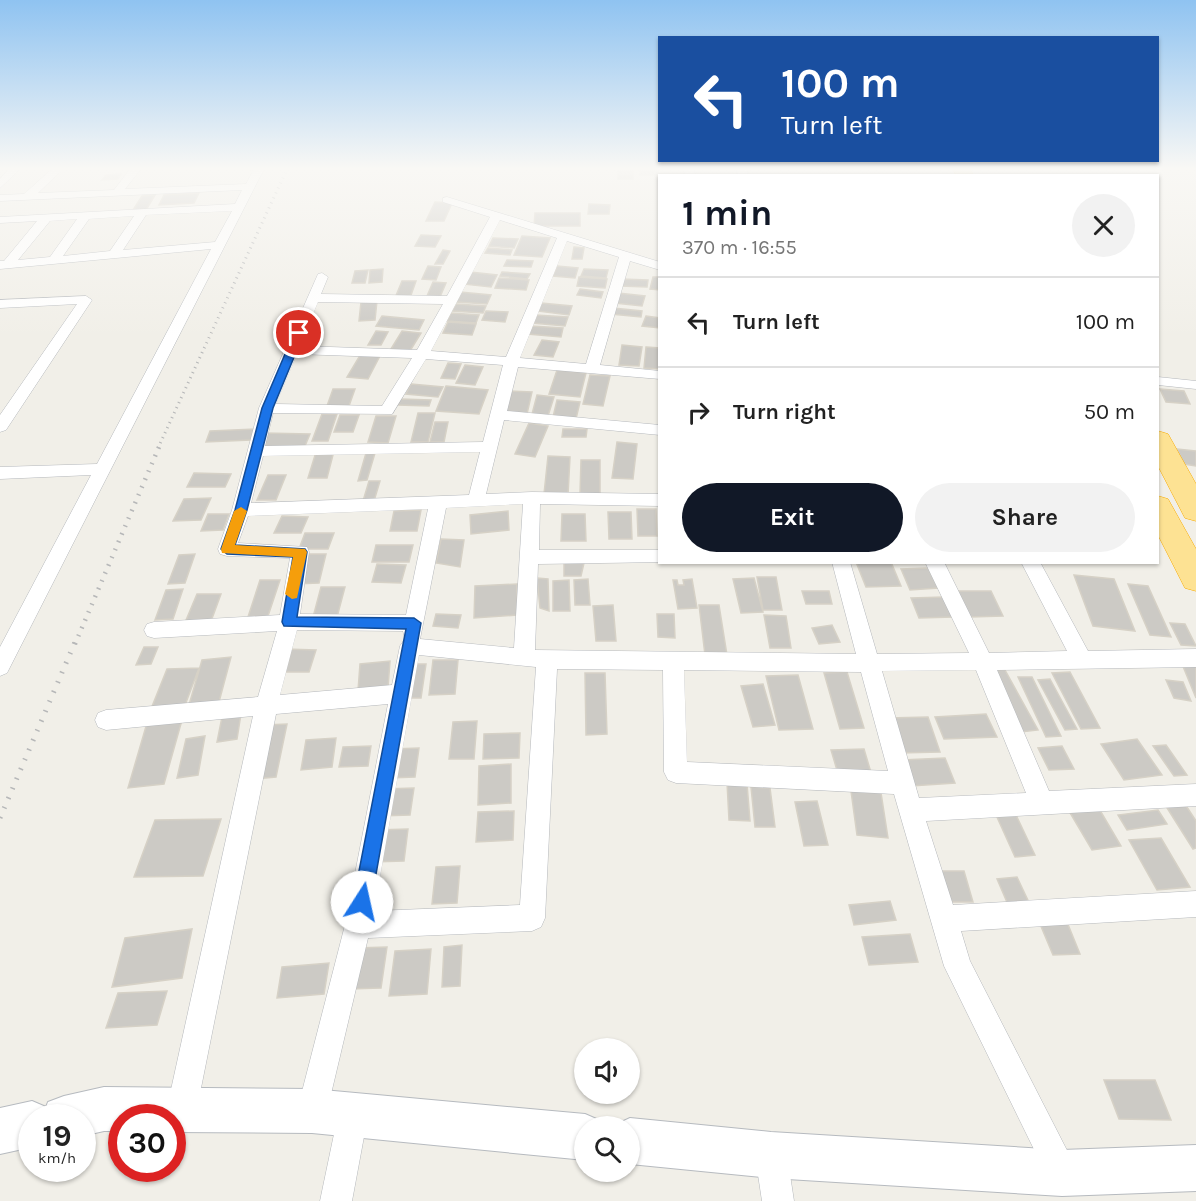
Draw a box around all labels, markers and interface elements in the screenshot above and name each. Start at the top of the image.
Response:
text: 100 m [781,58,900,108]
icon: left [682,60,760,138]
text: Turn left [781,109,882,141]
text: 1 min [682,192,772,234]
button: close [1072,194,1135,257]
text: 370 m · 16:55 [682,236,797,259]
icon: left [682,306,715,339]
pin [273,307,324,358]
text: Turn left [733,309,820,335]
text: 100 m [1076,309,1135,335]
icon: arrive [282,316,315,349]
icon: right [682,396,715,429]
text: Turn right [733,399,836,425]
text: 50 m [1084,399,1135,425]
button: Exit [682,483,903,552]
button: Share [915,483,1135,552]
position arrow [330,870,394,934]
map controls [574,1038,640,1182]
button: sound [574,1038,640,1104]
speed limit sign: 30 [108,1104,186,1182]
button: search [574,1116,640,1182]
text: 19 [42,1118,71,1154]
text: km/h [38,1149,76,1167]

